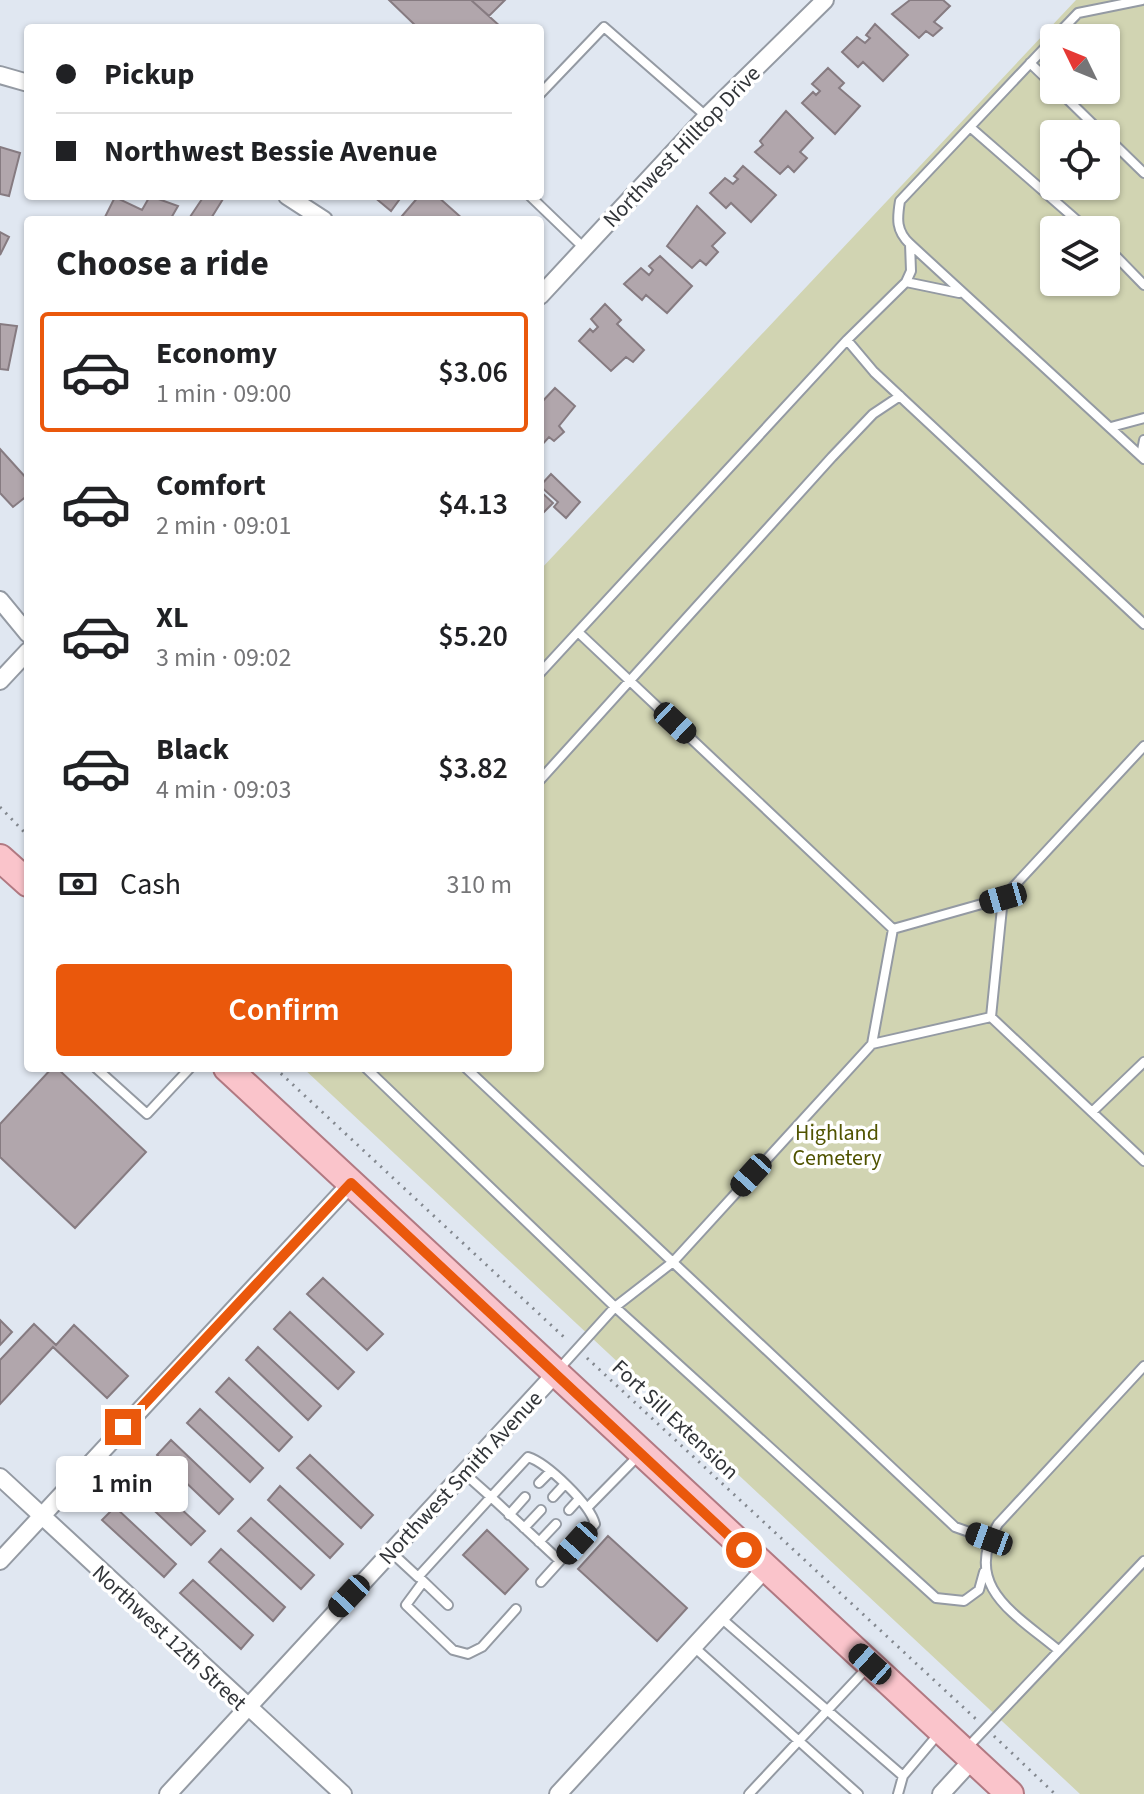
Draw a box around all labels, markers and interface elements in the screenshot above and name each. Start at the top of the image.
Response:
north arrow [1040,24,1120,104]
map controls [1040,24,1120,296]
text: Pickup [104,53,194,96]
street label: Northwest Hilltop Drive [596,58,768,235]
button: locate [1040,120,1120,200]
text: Northwest Bessie Avenue [104,130,437,173]
button: layers [1040,216,1120,296]
text: Choose a ride [56,238,269,289]
text: Economy [156,332,277,375]
icon: car [60,336,132,408]
text: $3.06 [438,351,508,394]
text: 1 min · 09:00 [156,375,291,412]
text: Comfort [156,464,266,507]
icon: car [60,468,132,540]
text: $4.13 [438,483,508,526]
text: 2 min · 09:01 [156,507,291,544]
text: XL [156,596,189,639]
icon: car [60,600,132,672]
text: $5.20 [438,615,508,658]
text: 3 min · 09:02 [156,639,291,676]
car [649,698,701,748]
text: Black [156,728,229,771]
icon: car [60,732,132,804]
text: $3.82 [438,747,508,790]
text: 4 min · 09:03 [156,771,291,808]
icon: cash [56,862,100,906]
text: Cash [120,863,181,906]
text: 310 m [446,866,512,903]
car [977,880,1029,916]
button: Confirm [56,964,512,1056]
park label: Highland Cemetery [793,1117,882,1174]
car [726,1149,776,1201]
street label: Fort Sill Extension [605,1352,746,1487]
street label: Northwest Smith Avenue [371,1384,550,1572]
route end [105,1409,141,1445]
callout: 1 min [57,1455,189,1511]
text: 1 min [91,1465,153,1502]
car [552,1517,602,1569]
car [962,1520,1016,1558]
route start [726,1532,762,1568]
street label: Northwest 12th Street [85,1557,254,1718]
car [324,1570,374,1622]
car [844,1639,896,1689]

